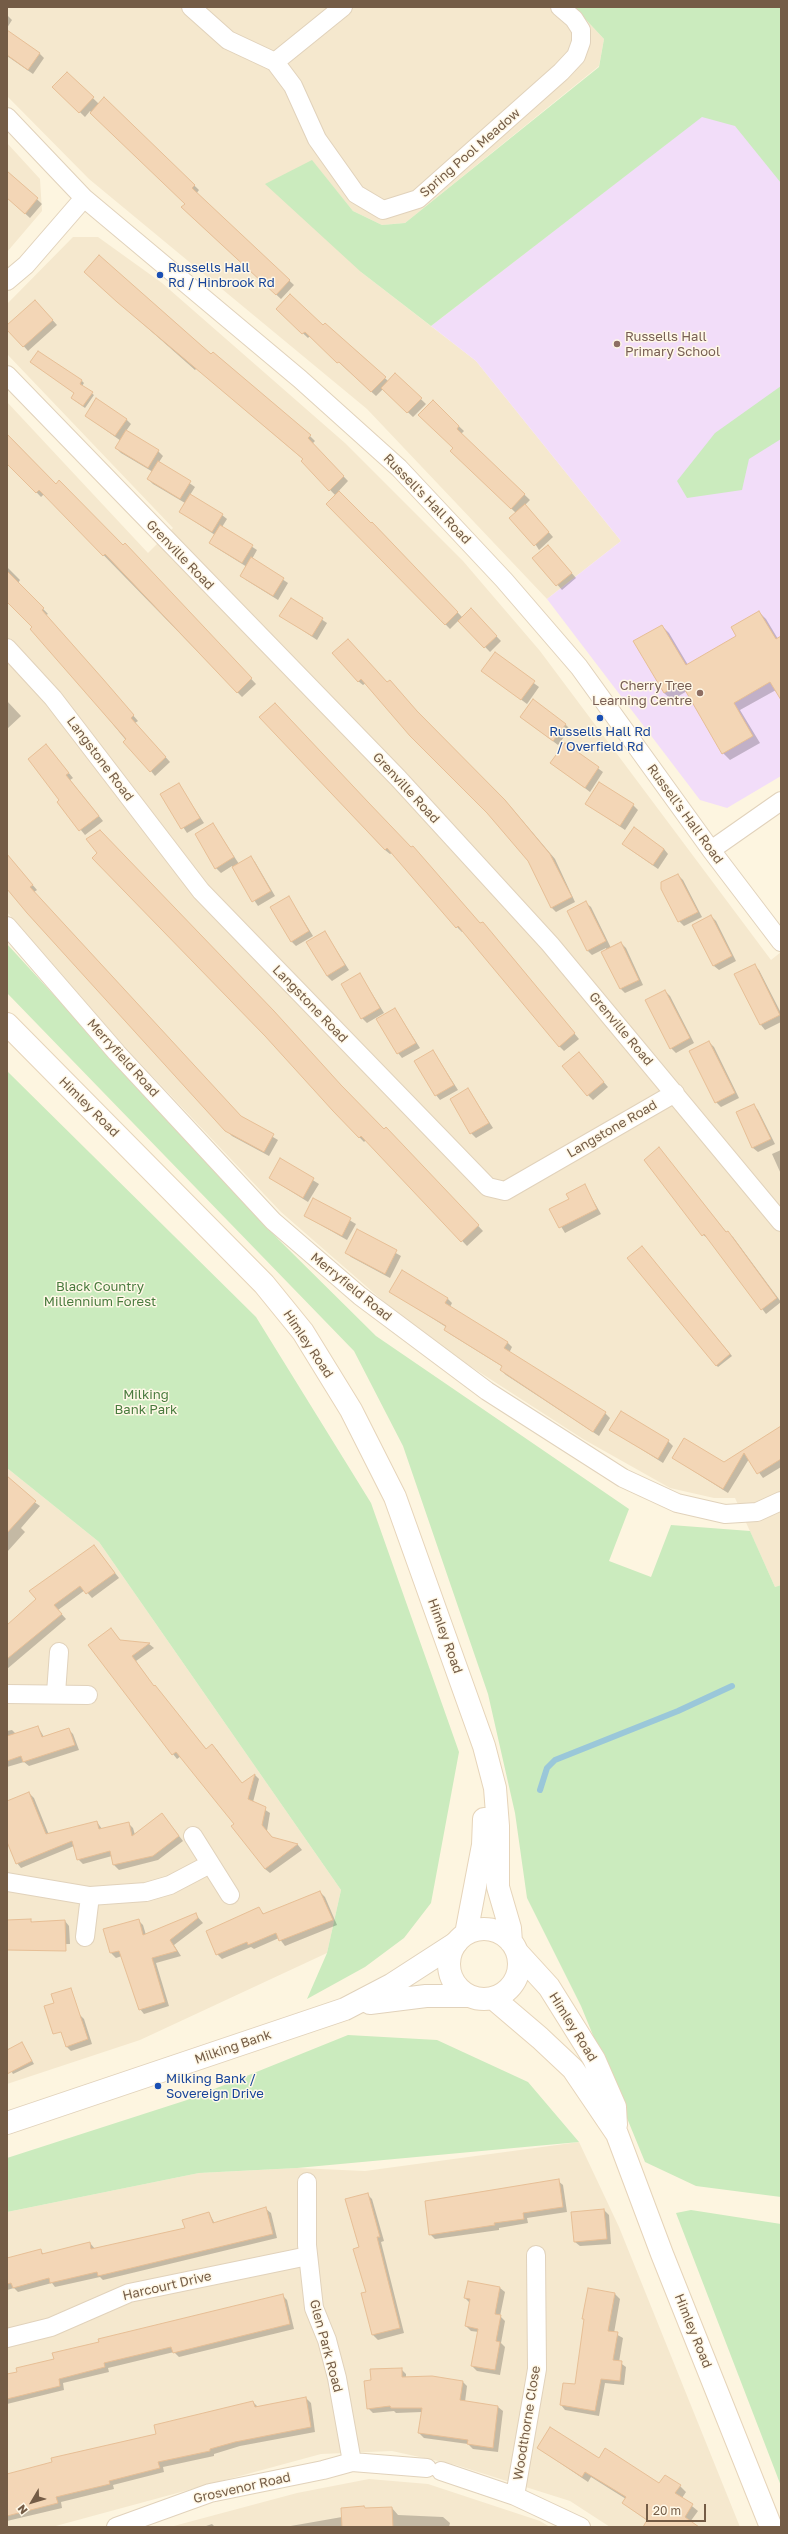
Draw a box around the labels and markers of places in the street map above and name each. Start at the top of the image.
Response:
place label: Russells Hall Rd / Hinbrook Rd [168,260,275,291]
marker: Russells Hall Rd / Hinbrook Rd [155,270,165,280]
place label: Russells Hall Primary School [625,329,720,360]
marker: Russells Hall Primary School [612,339,622,349]
place label: Cherry Tree Learning Centre [592,678,692,709]
marker: Cherry Tree Learning Centre [695,688,705,698]
marker: Russells Hall Rd / Overfield Rd [595,713,605,723]
place label: Russells Hall Rd / Overfield Rd [549,724,651,755]
place label: Milking Bank / Sovereign Drive [166,2071,264,2102]
marker: Milking Bank / Sovereign Drive [153,2081,163,2091]

